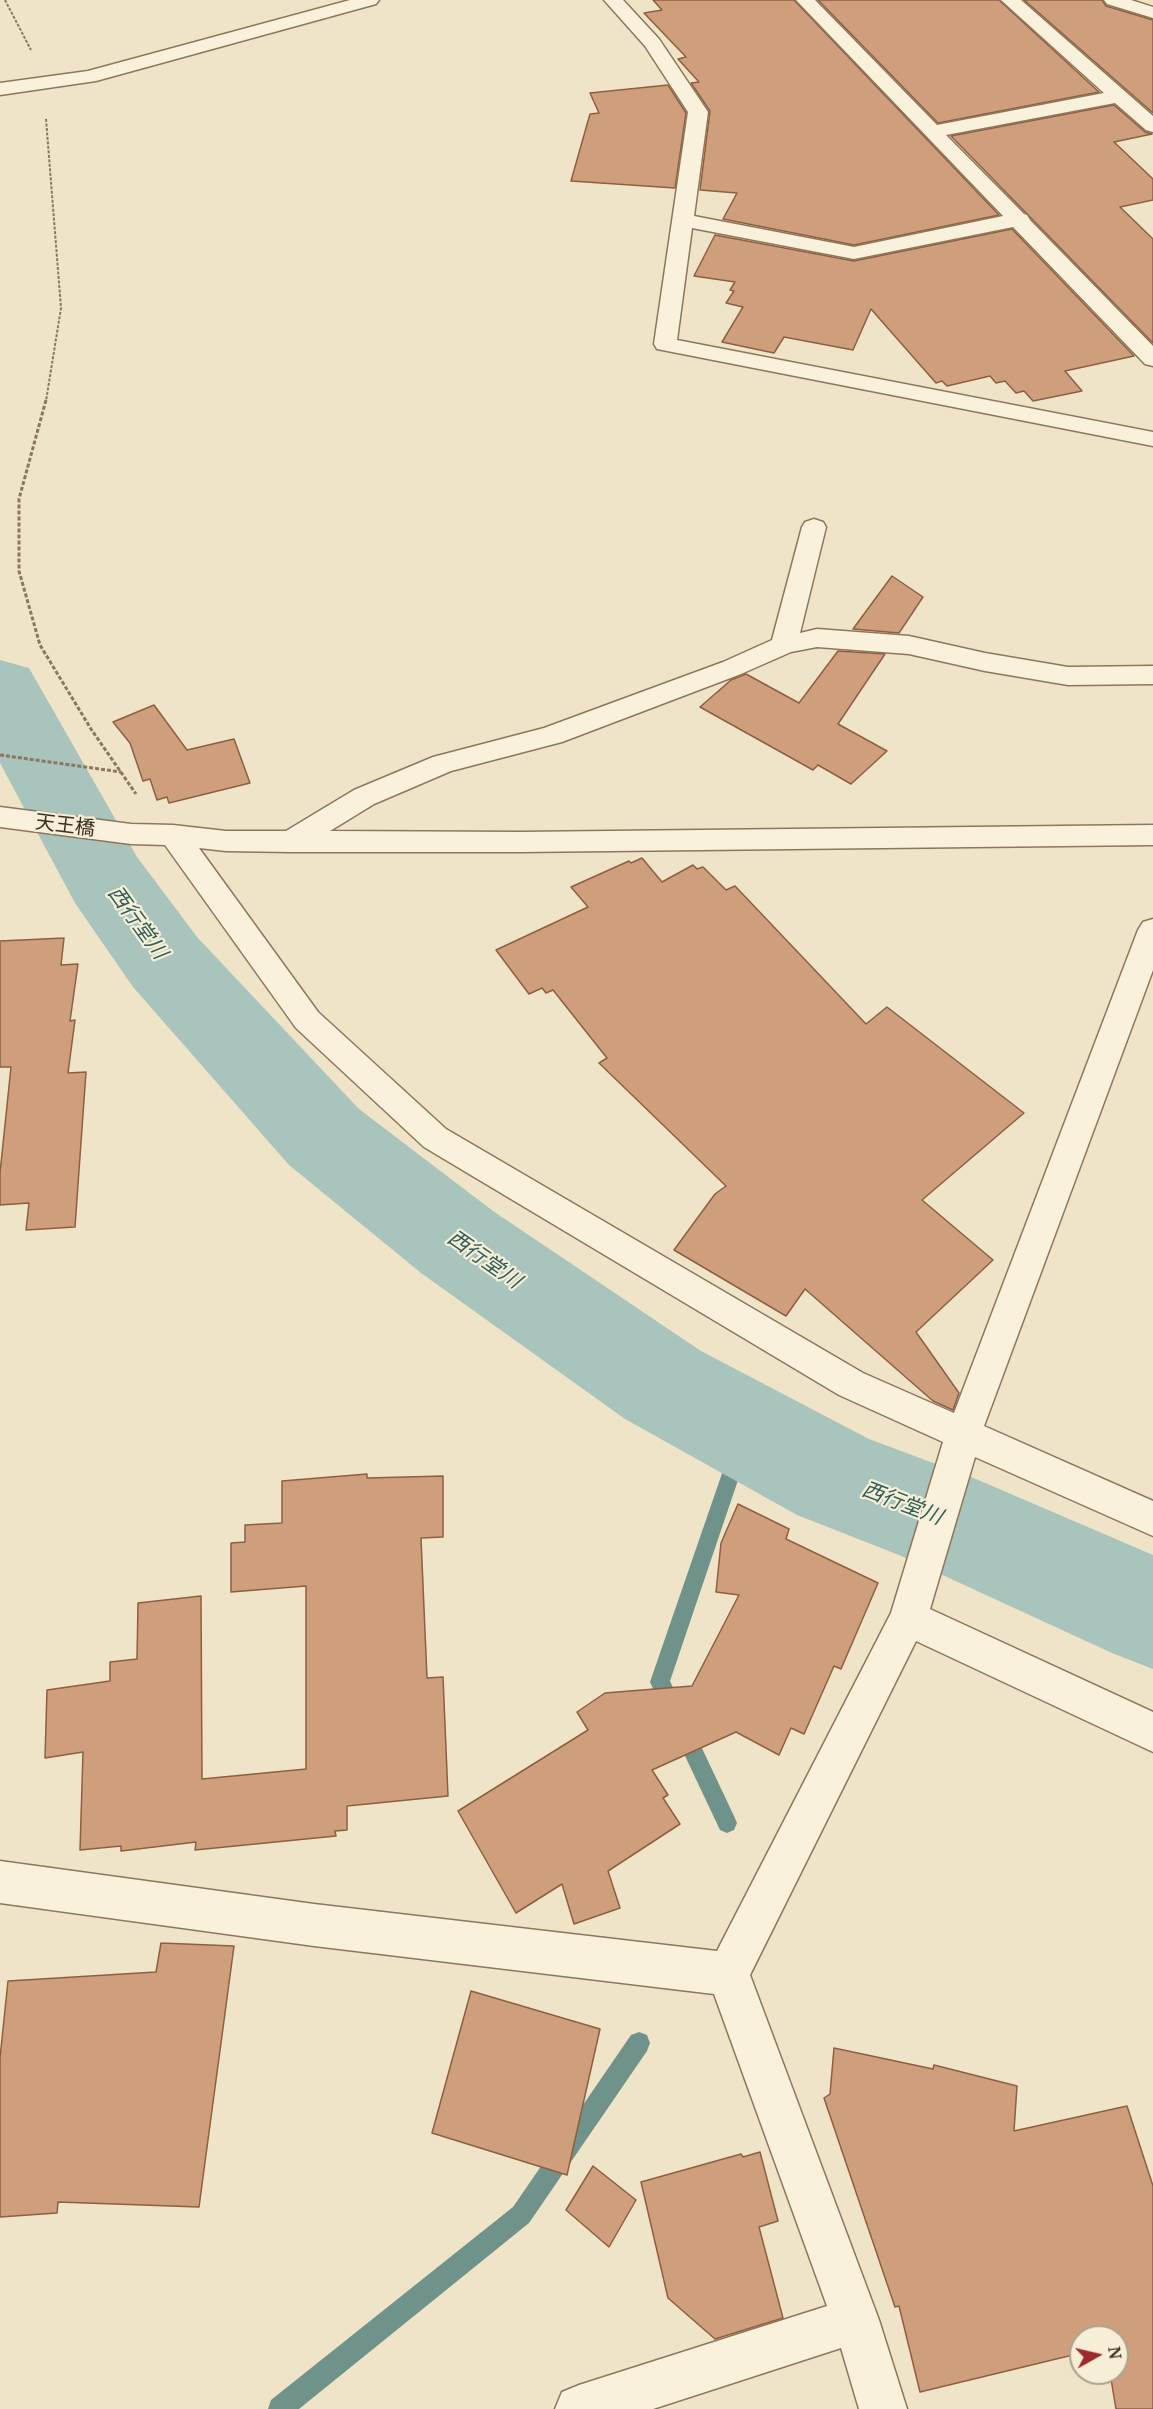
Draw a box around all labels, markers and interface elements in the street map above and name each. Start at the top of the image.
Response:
street label: 天王橋 [34,810,96,842]
water label: 西行堂川 [102,882,172,964]
water label: 西行堂川 [442,1226,526,1294]
water label: 西行堂川 [858,1477,946,1531]
north arrow [1069,2325,1129,2385]
text: N [1103,2345,1127,2361]

